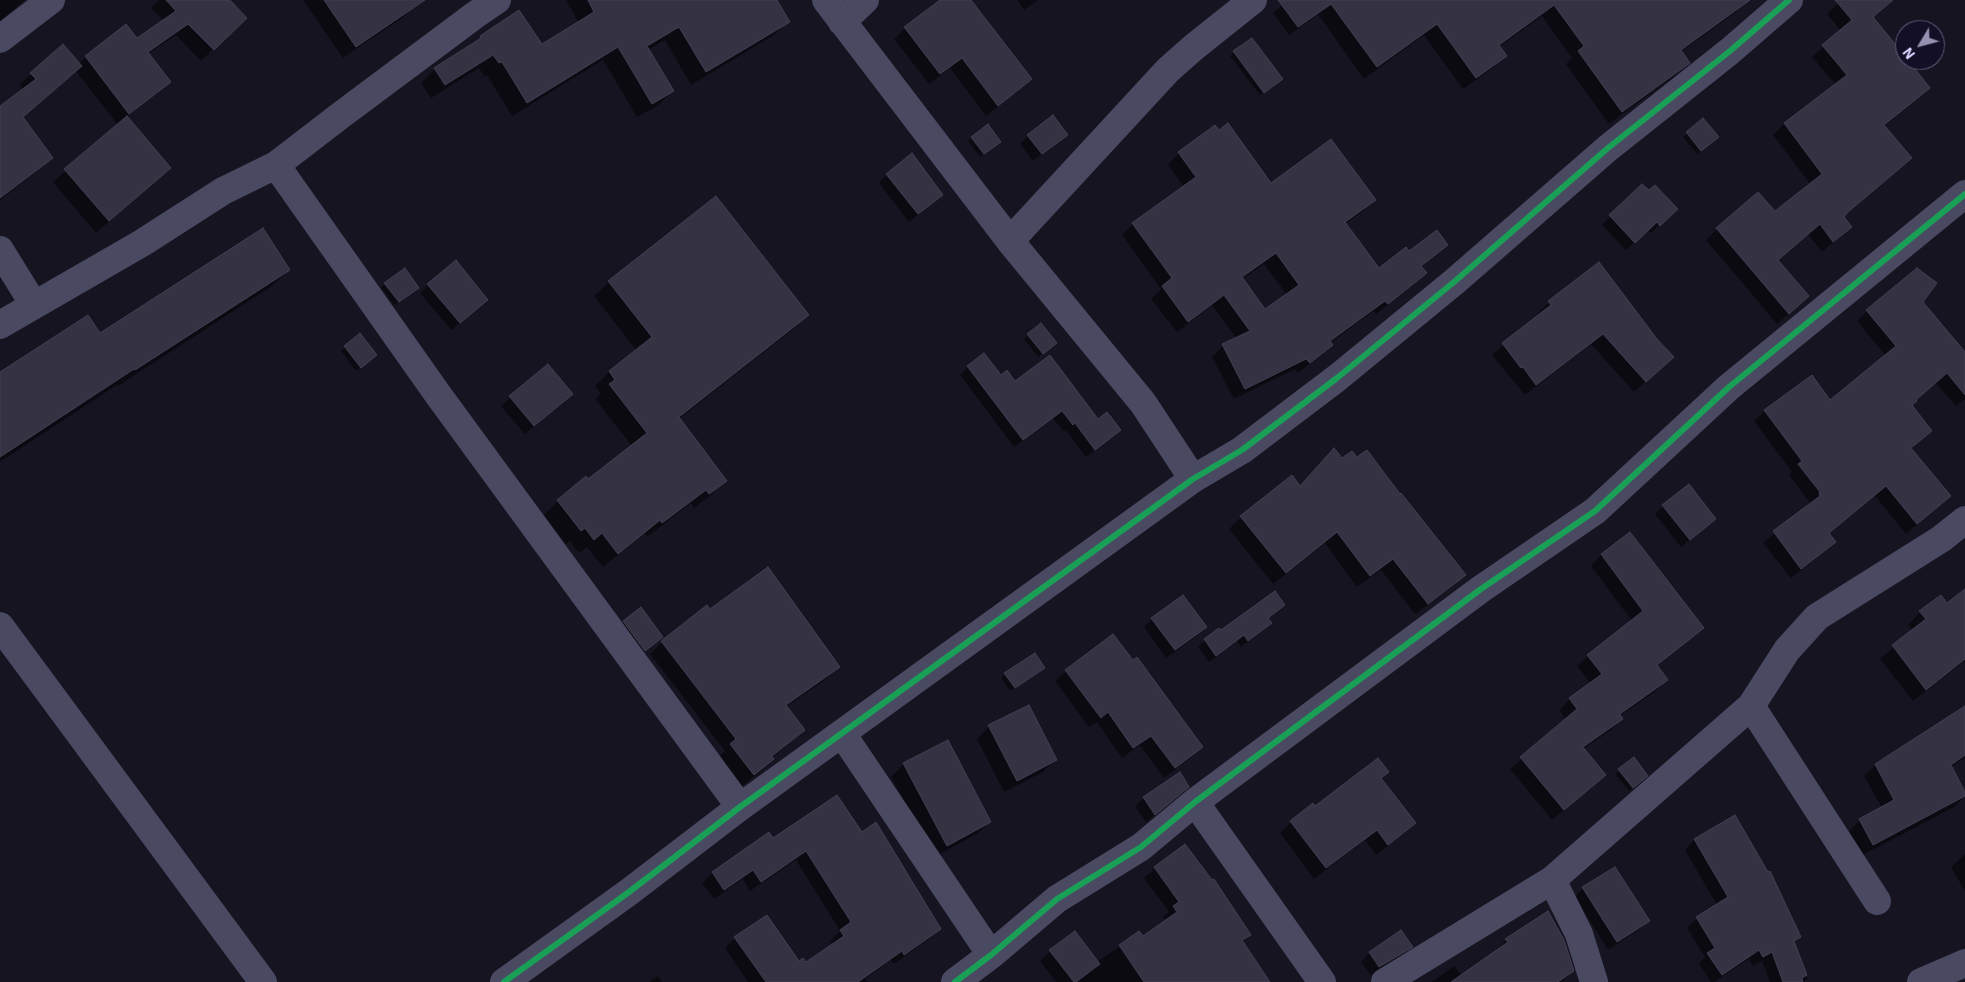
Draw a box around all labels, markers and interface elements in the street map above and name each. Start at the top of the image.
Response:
north arrow [1895,20,1945,70]
text: N [1899,44,1919,63]

